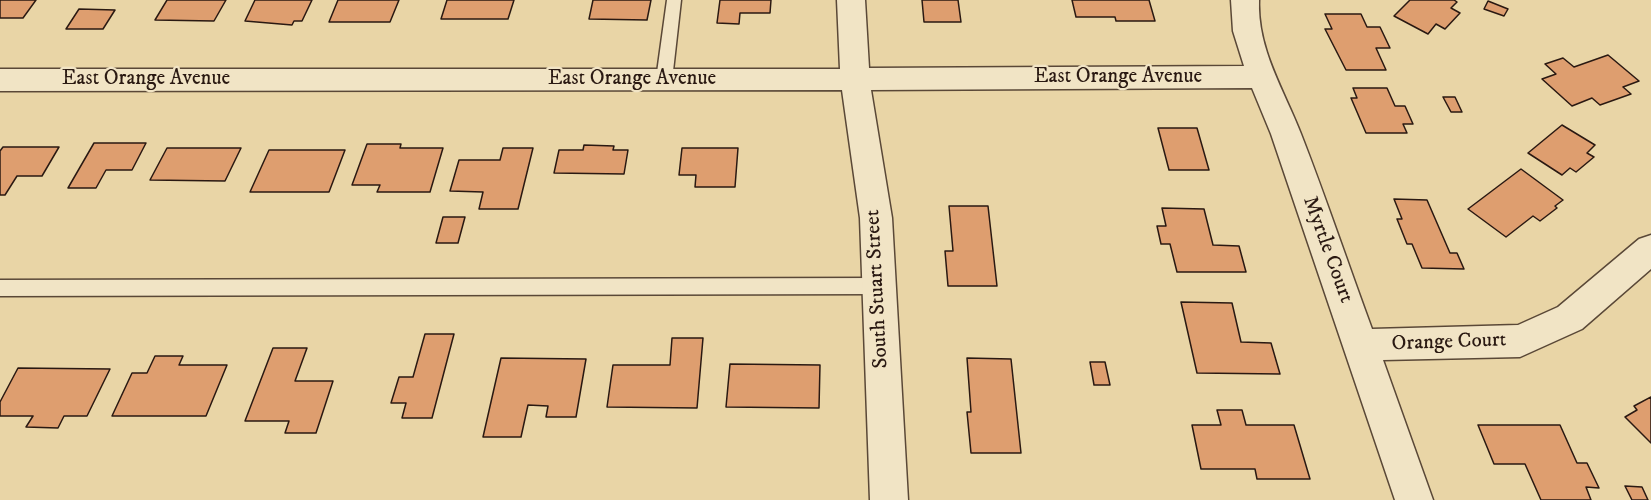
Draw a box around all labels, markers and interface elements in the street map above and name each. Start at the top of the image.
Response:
street label: East Orange Avenue [1034,65,1202,91]
street label: East Orange Avenue [62,67,230,93]
street label: East Orange Avenue [548,67,716,93]
street label: Myrtle Court [1296,193,1358,307]
street label: South Stuart Street [861,209,895,369]
street label: Orange Court [1391,328,1507,358]

